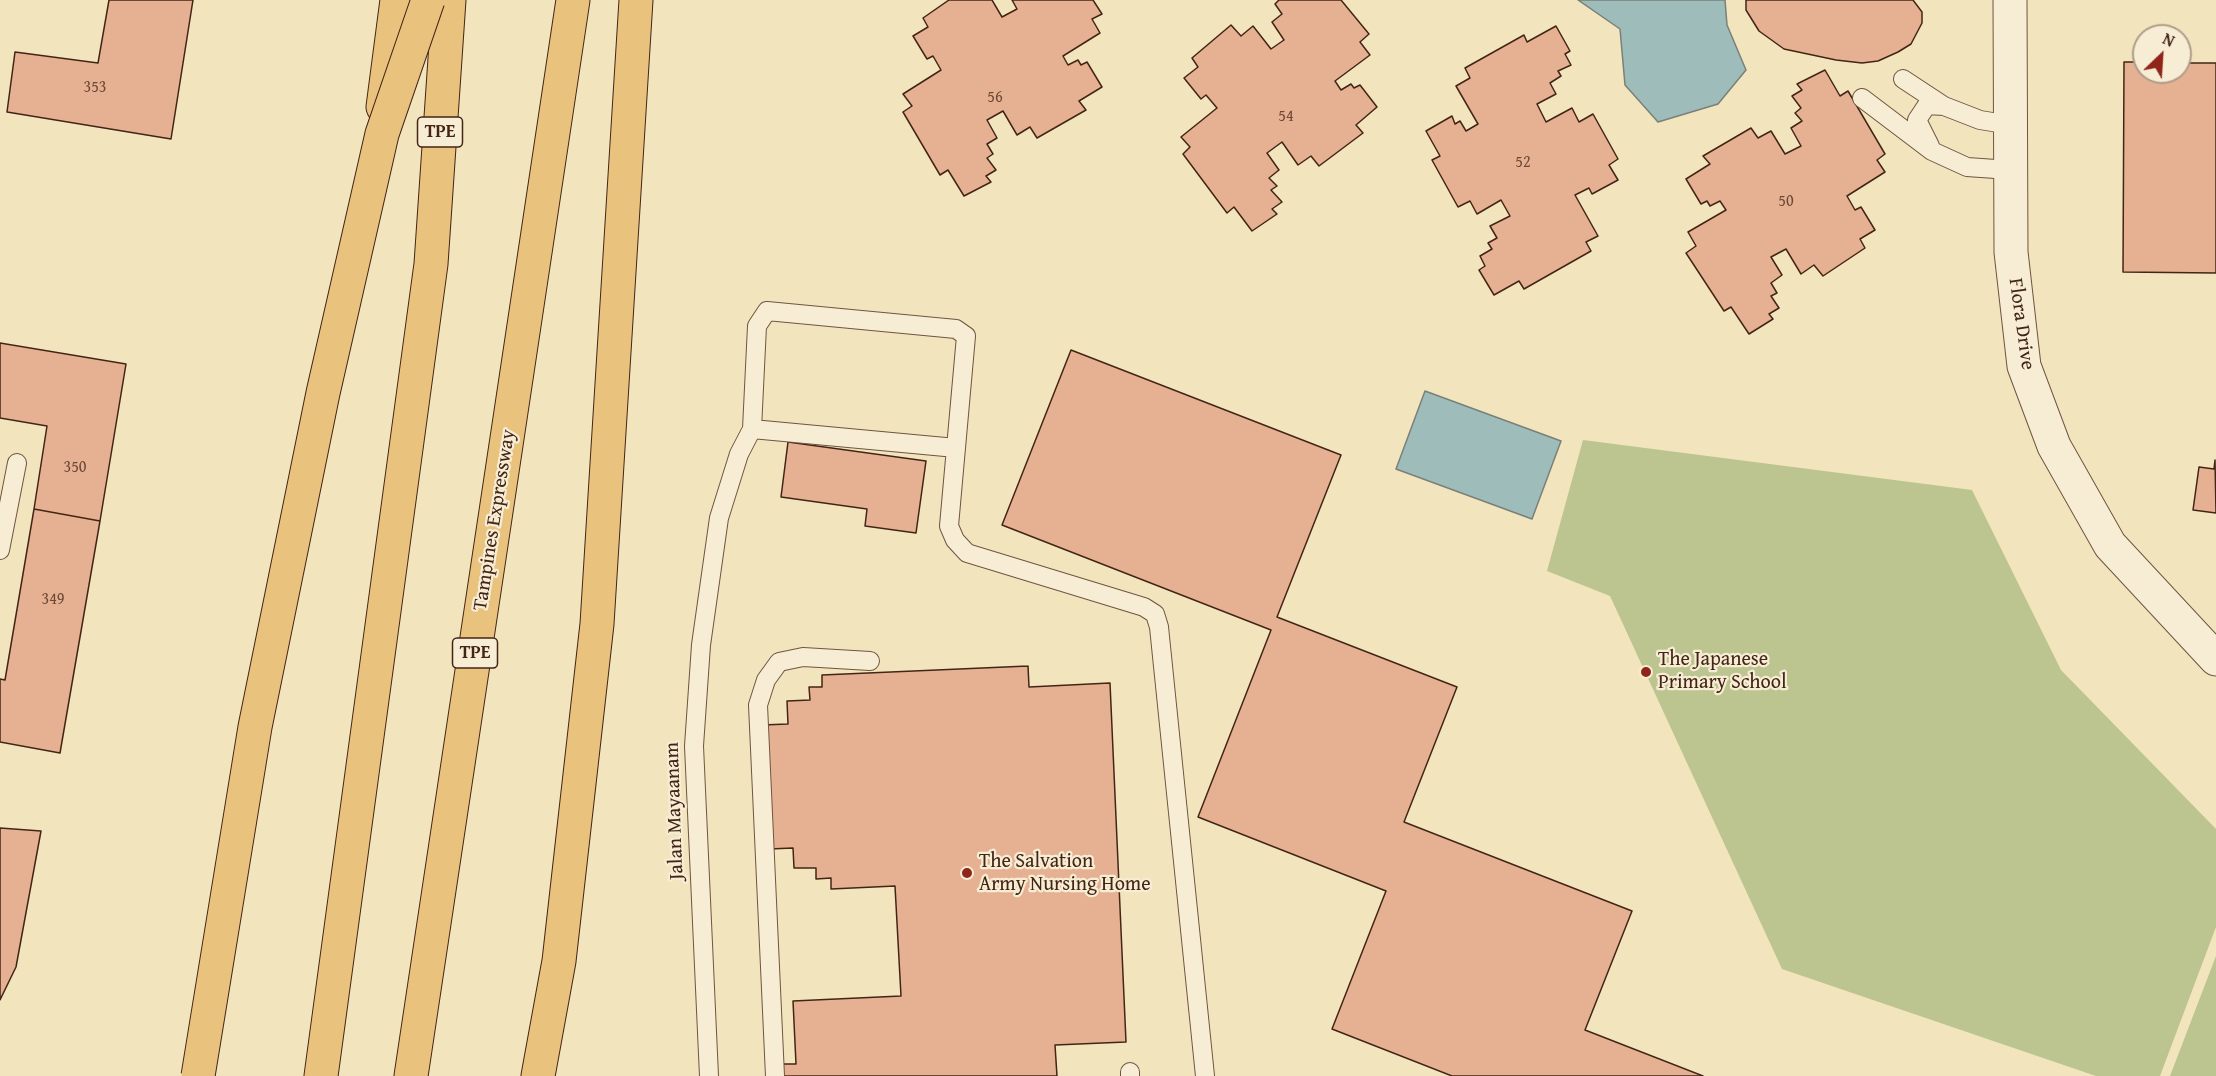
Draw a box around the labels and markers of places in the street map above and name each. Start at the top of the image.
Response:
place label: The Japanese Primary School [1658,648,1787,695]
marker: The Japanese Primary School [1639,665,1653,679]
place label: The Salvation Army Nursing Home [979,850,1151,897]
marker: The Salvation Army Nursing Home [960,866,974,880]

